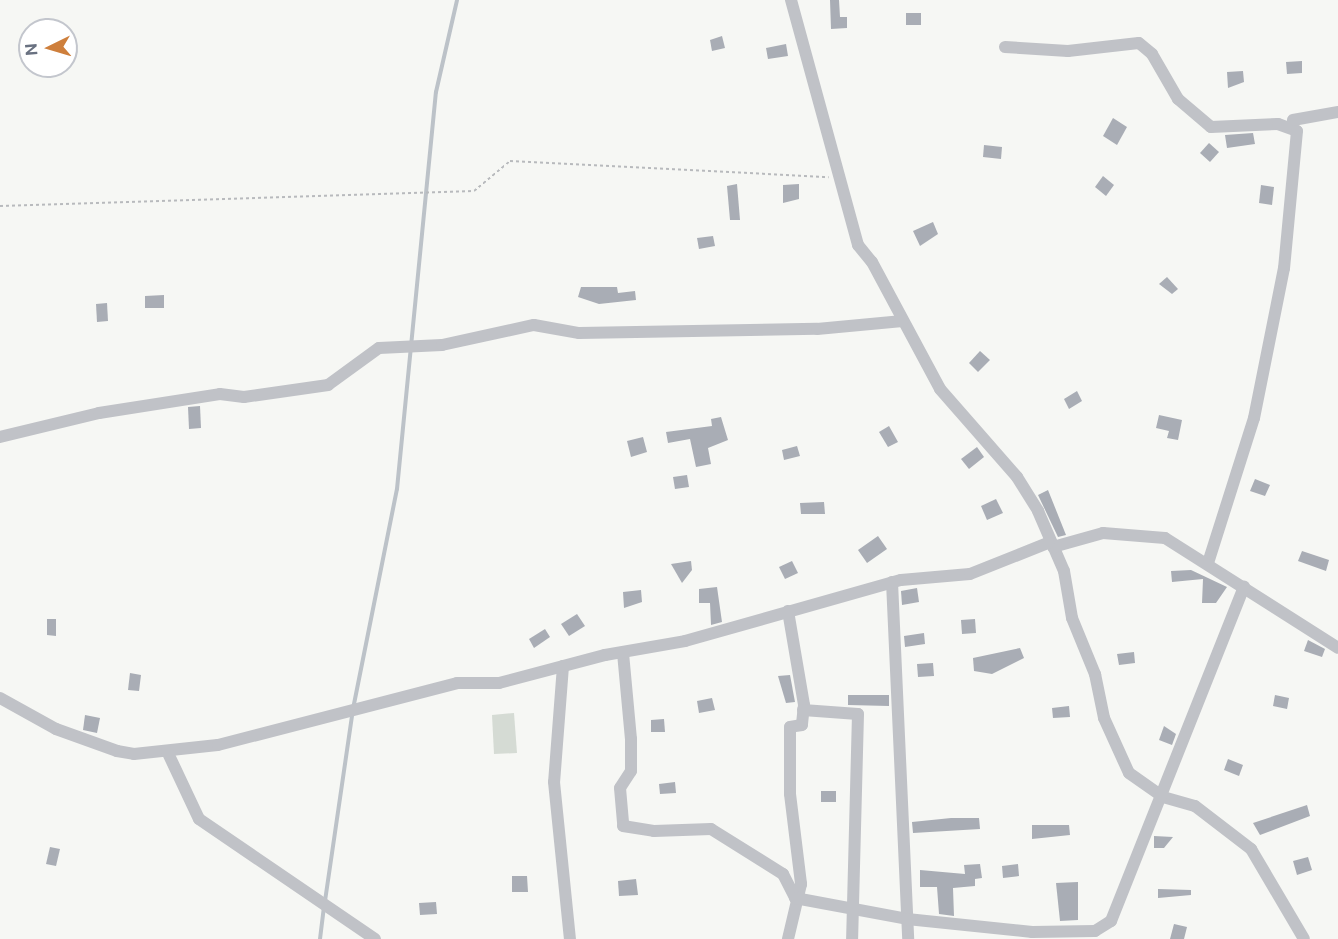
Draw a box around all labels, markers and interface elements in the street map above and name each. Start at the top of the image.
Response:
north arrow [18,18,78,78]
text: N [22,42,42,57]

